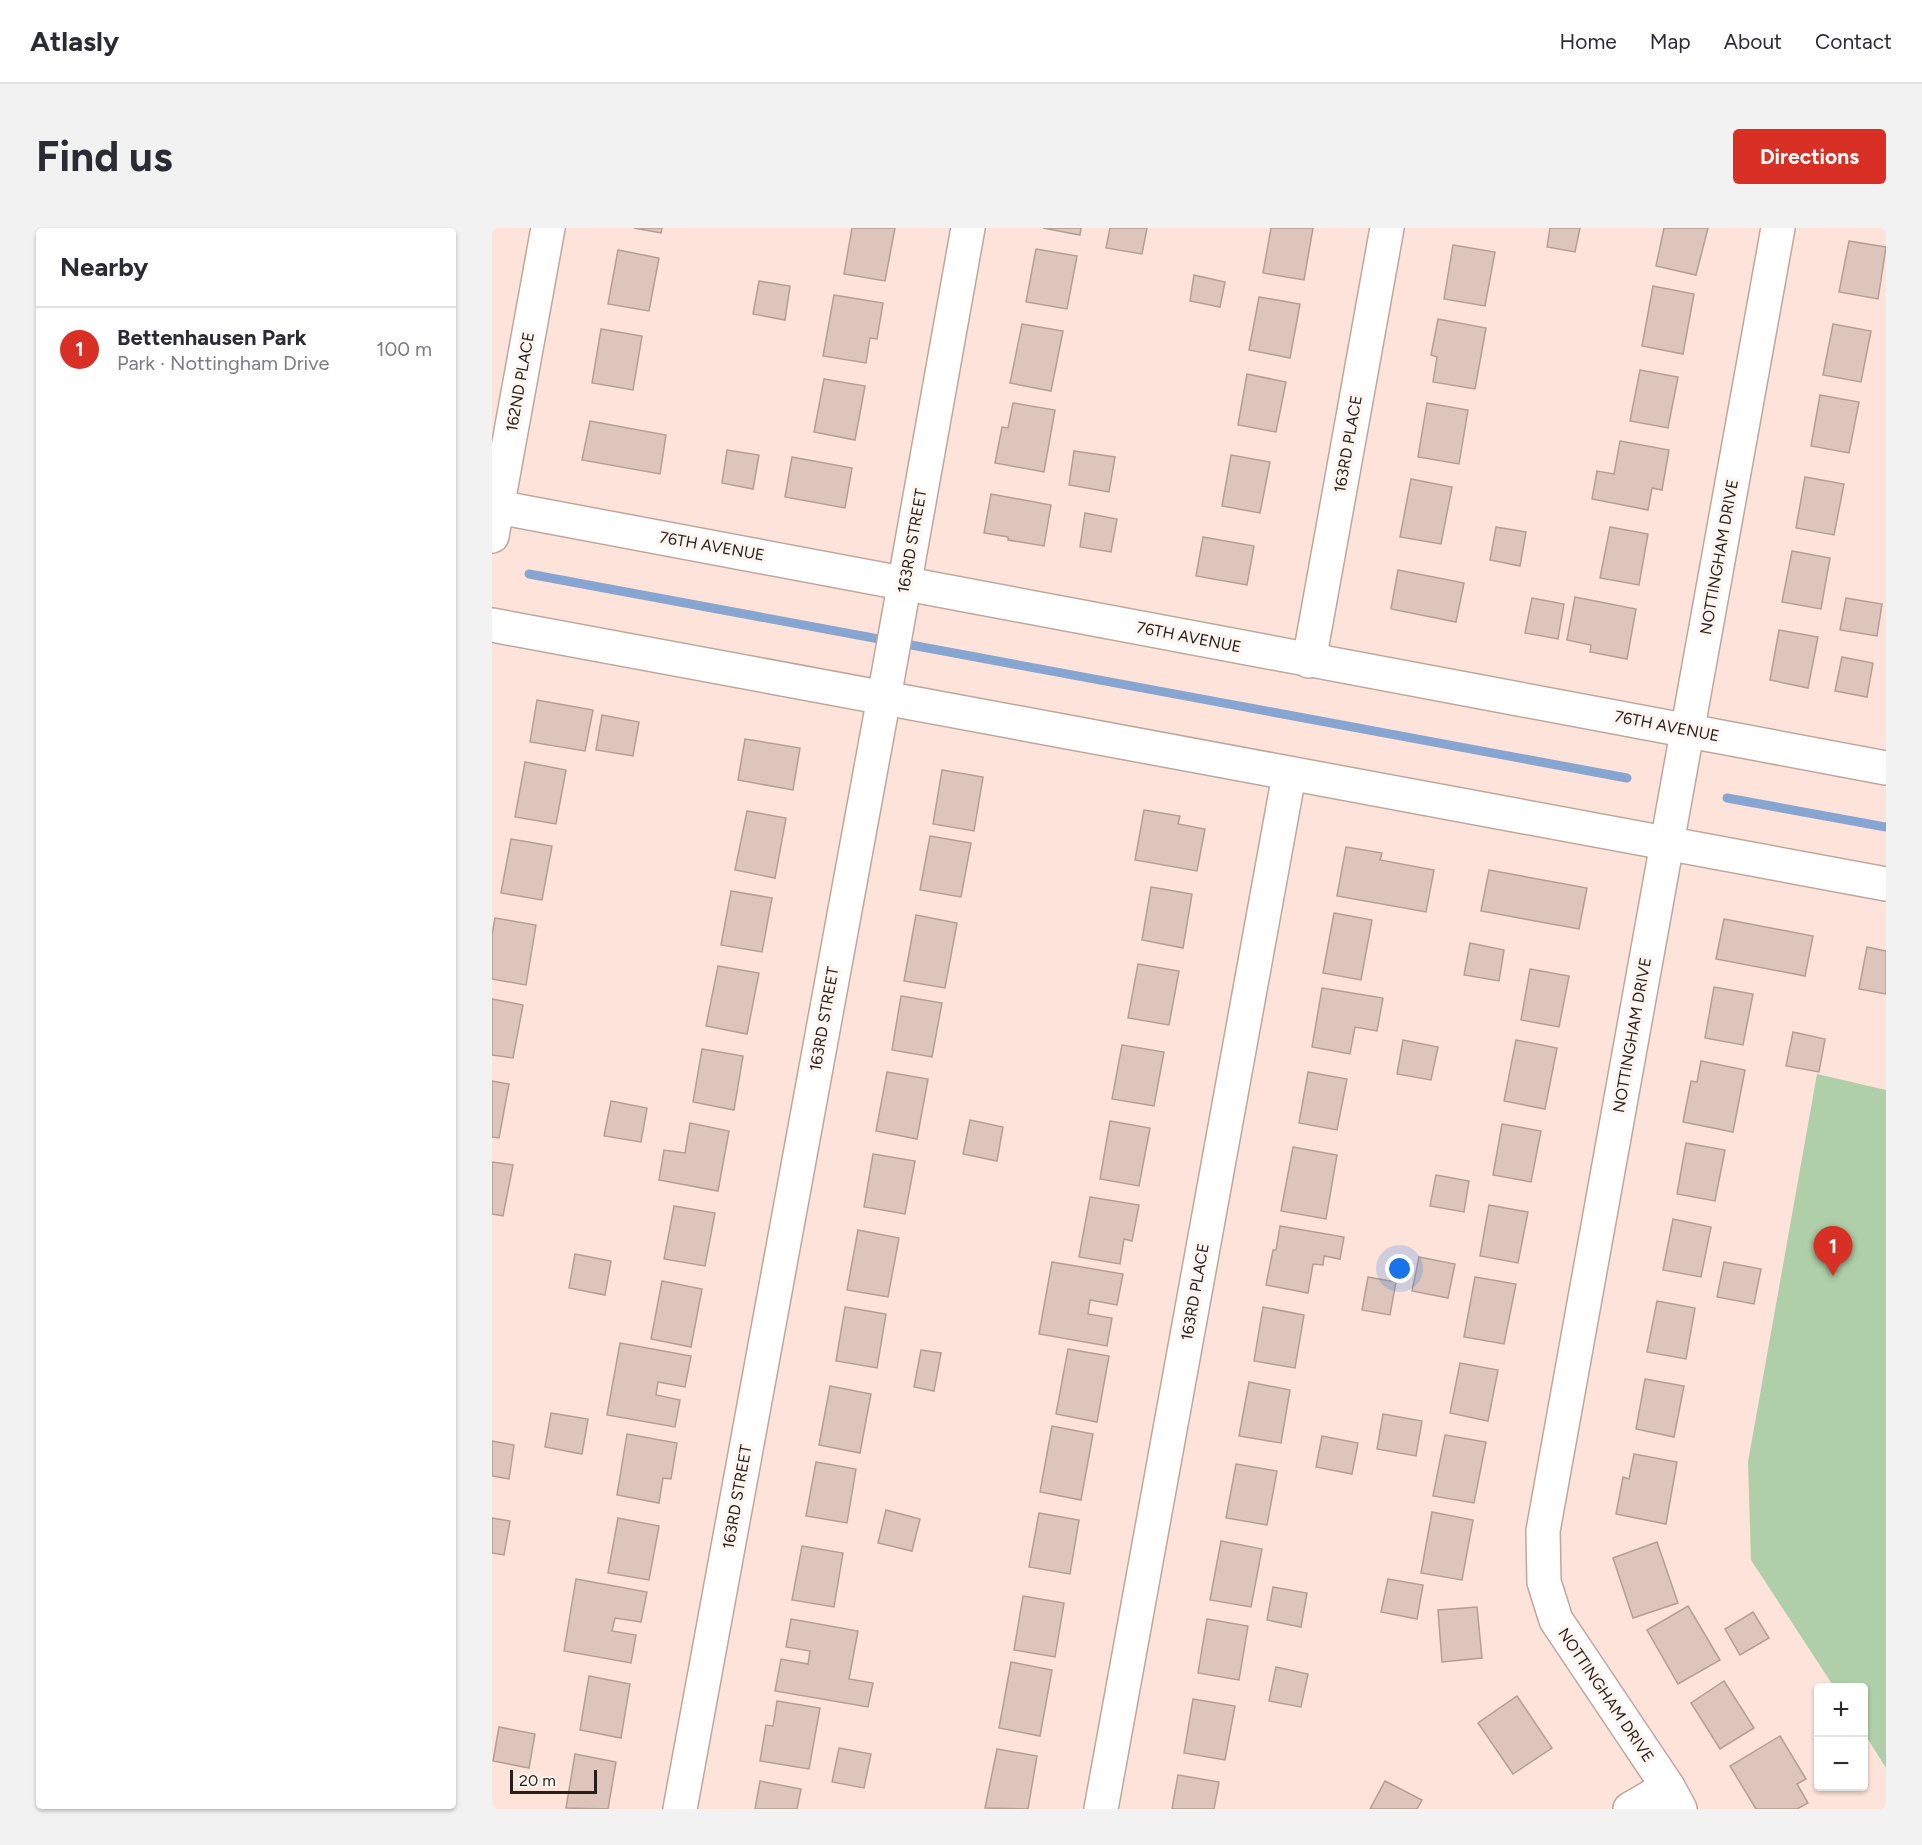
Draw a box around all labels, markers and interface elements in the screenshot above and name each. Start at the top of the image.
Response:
text: Atlasly [30,24,119,58]
text: Home [1560,29,1617,54]
text: Map [1650,29,1691,54]
text: About [1724,29,1782,54]
text: Contact [1815,29,1892,54]
button: Directions [1733,129,1886,184]
text: Find us [36,131,173,182]
text: Nearby [60,251,148,283]
text: Bettenhausen Park [117,324,307,351]
street label: 162ND PLACE [502,331,538,433]
text: 1 [75,337,84,361]
text: 100 m [376,337,432,361]
text: Park · Nottingham Drive [117,351,329,375]
street label: 163RD PLACE [1330,394,1366,494]
street label: NOTTINGHAM DRIVE [1696,478,1742,636]
street label: 163RD STREET [893,487,931,595]
street label: 76TH AVENUE [658,527,766,565]
street label: 76TH AVENUE [1135,618,1243,656]
street label: 76TH AVENUE [1613,707,1721,745]
street label: NOTTINGHAM DRIVE [1609,956,1655,1114]
street label: 163RD STREET [805,965,843,1073]
pin: 1 [1814,1226,1852,1276]
street label: 163RD PLACE [1177,1242,1213,1342]
your location [1385,1254,1414,1283]
street label: 163RD STREET [718,1443,756,1551]
street label: NOTTINGHAM DRIVE [1554,1624,1658,1766]
map controls [1814,1683,1868,1791]
button: + [1814,1683,1868,1737]
button: − [1814,1737,1868,1791]
scale bar [510,1767,597,1794]
text: 20 m [519,1771,556,1790]

